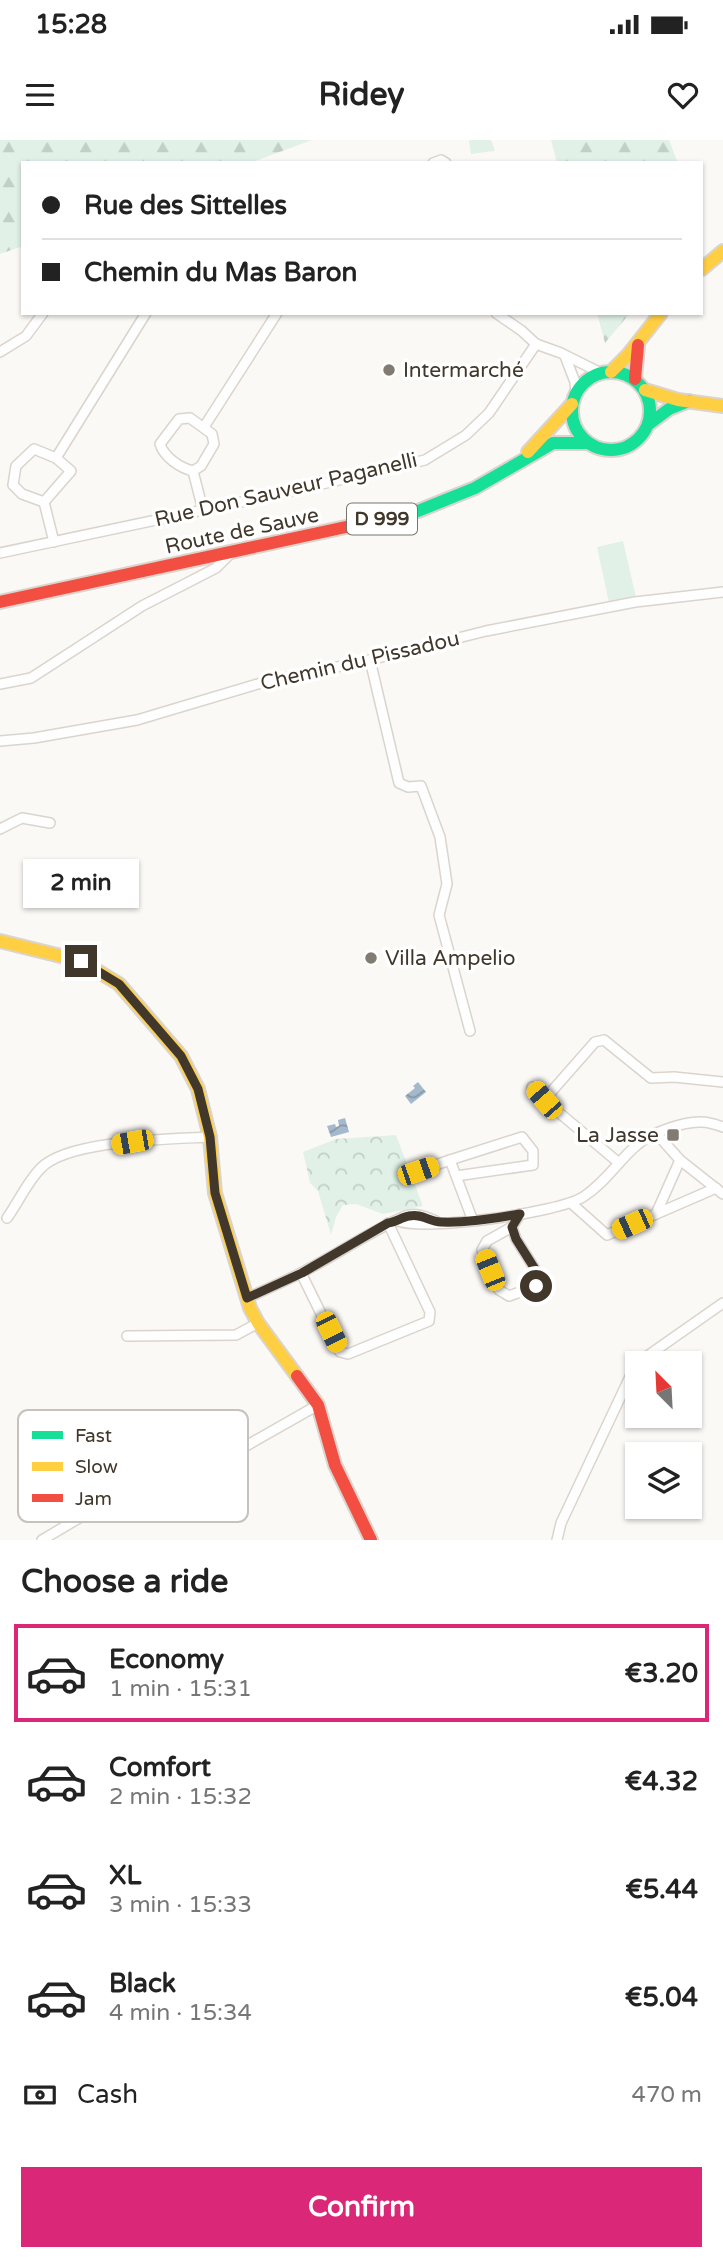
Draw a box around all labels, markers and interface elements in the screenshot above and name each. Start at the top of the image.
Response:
text: 15:28 [35,9,107,40]
icon: menu [21,76,59,114]
text: Ridey [318,76,405,114]
icon: heart [664,76,702,114]
text: Rue des Sittelles [84,190,287,221]
text: Chemin du Mas Baron [84,257,357,288]
place label: Intermarché [403,358,524,383]
marker: Intermarché [381,362,397,378]
street label: Rue Don Sauveur Paganelli [152,448,420,532]
street label: Route de Sauve [163,502,321,560]
road number: D 999 [347,504,417,534]
street label: Chemin du Pissadou [258,626,462,696]
callout: 2 min [23,860,139,908]
text: 2 min [50,869,112,897]
route end [65,945,97,977]
place label: Villa Ampelio [385,946,516,971]
marker: Villa Ampelio [363,950,379,966]
car [523,1077,566,1123]
place label: La Jasse [576,1123,659,1148]
marker: La Jasse [665,1127,681,1143]
car [110,1128,155,1156]
car [395,1154,442,1188]
car [609,1206,656,1242]
car [473,1247,508,1293]
route start [520,1270,552,1302]
car [313,1309,350,1355]
north arrow [625,1351,702,1428]
map controls [625,1351,702,1519]
legend [18,1410,248,1522]
text: Fast [75,1425,112,1447]
button: layers [625,1442,702,1519]
text: Slow [75,1456,118,1478]
text: Jam [75,1488,112,1510]
text: Choose a ride [21,1563,228,1601]
icon: car [25,1642,88,1705]
text: Economy [109,1644,224,1675]
text: €3.20 [625,1658,698,1689]
text: 1 min · 15:31 [109,1675,252,1703]
icon: car [25,1750,88,1813]
text: Comfort [109,1752,211,1783]
text: €4.32 [625,1766,698,1797]
text: 2 min · 15:32 [109,1783,252,1811]
icon: car [25,1858,88,1921]
text: XL [109,1860,141,1891]
text: €5.44 [625,1874,698,1905]
text: 3 min · 15:33 [109,1891,252,1919]
icon: car [25,1966,88,2029]
text: Black [109,1968,176,1999]
text: €5.04 [625,1982,698,2013]
text: 4 min · 15:34 [109,1999,252,2027]
icon: cash [21,2076,59,2114]
text: Cash [77,2079,138,2110]
text: 470 m [632,2081,702,2109]
button: Confirm [21,2167,702,2247]

